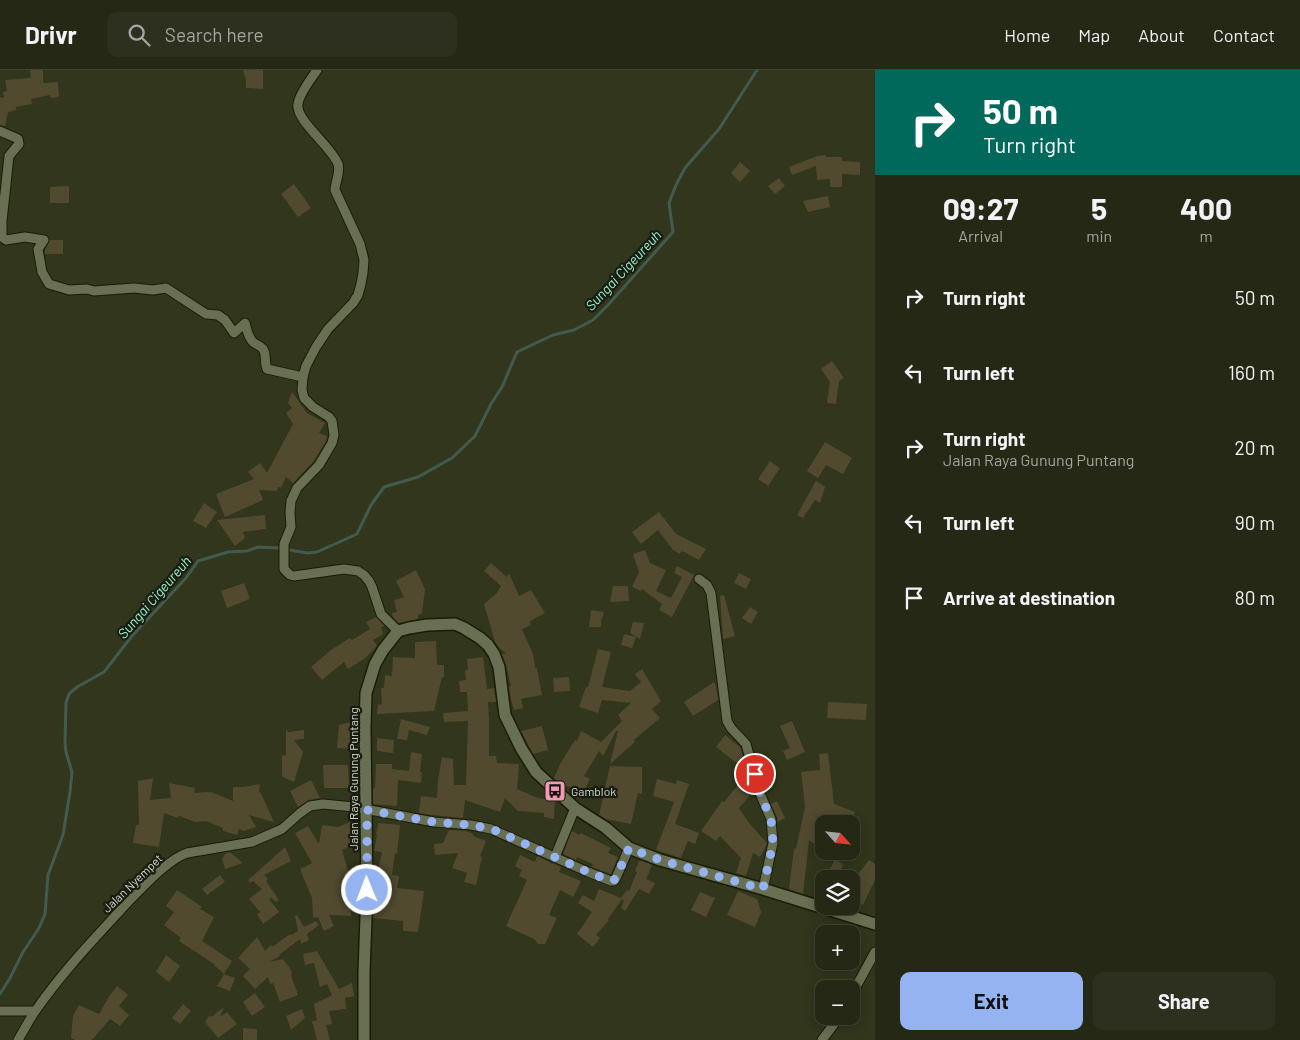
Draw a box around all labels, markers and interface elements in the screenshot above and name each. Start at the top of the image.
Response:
search box [107,12,457,57]
text: Drivr [25,20,77,49]
icon: search [125,21,153,49]
text: Search here [165,23,264,46]
text: Home [1004,24,1050,46]
text: Map [1078,24,1110,46]
text: About [1138,24,1185,46]
text: Contact [1213,24,1275,46]
text: 50 m [983,89,1058,131]
icon: right [900,90,965,155]
text: Turn right [983,131,1076,157]
text: 09:27 [943,190,1018,226]
text: 5 [1091,190,1107,226]
text: 400 [1180,190,1232,226]
water label: Sungai Cigeureuh [581,226,665,314]
text: Arrival [958,226,1003,245]
text: min [1086,226,1112,245]
text: m [1199,226,1213,245]
icon: right [900,284,928,312]
text: Turn right [943,286,1025,309]
text: 50 m [1235,286,1275,309]
icon: left [900,359,928,387]
text: Turn left [943,361,1014,384]
text: 160 m [1228,361,1275,384]
text: Turn right [943,427,1025,450]
icon: right [900,434,928,462]
text: 20 m [1235,436,1275,459]
text: Jalan Raya Gunung Puntang [943,450,1134,469]
icon: left [900,509,928,537]
text: Turn left [943,511,1014,534]
text: 90 m [1235,511,1275,534]
water label: Sungai Cigeureuh [114,552,194,642]
icon: arrive [900,584,928,612]
text: Arrive at destination [943,586,1115,609]
text: 80 m [1235,586,1275,609]
street label: Jalan Raya Gunung Puntang [346,707,360,851]
pin [734,753,776,795]
icon: arrive [741,760,769,788]
bus stop icon: Gamblok [543,779,567,803]
place label: Gamblok [571,784,616,798]
north arrow [815,815,860,860]
map controls [815,815,860,1025]
street label: Jalan Nyempet [99,851,165,915]
position arrow [340,863,392,915]
button: layers [815,870,860,915]
button: + [815,925,860,970]
button: Exit [900,972,1083,1030]
button: Share [1093,972,1275,1030]
button: − [815,980,860,1025]

